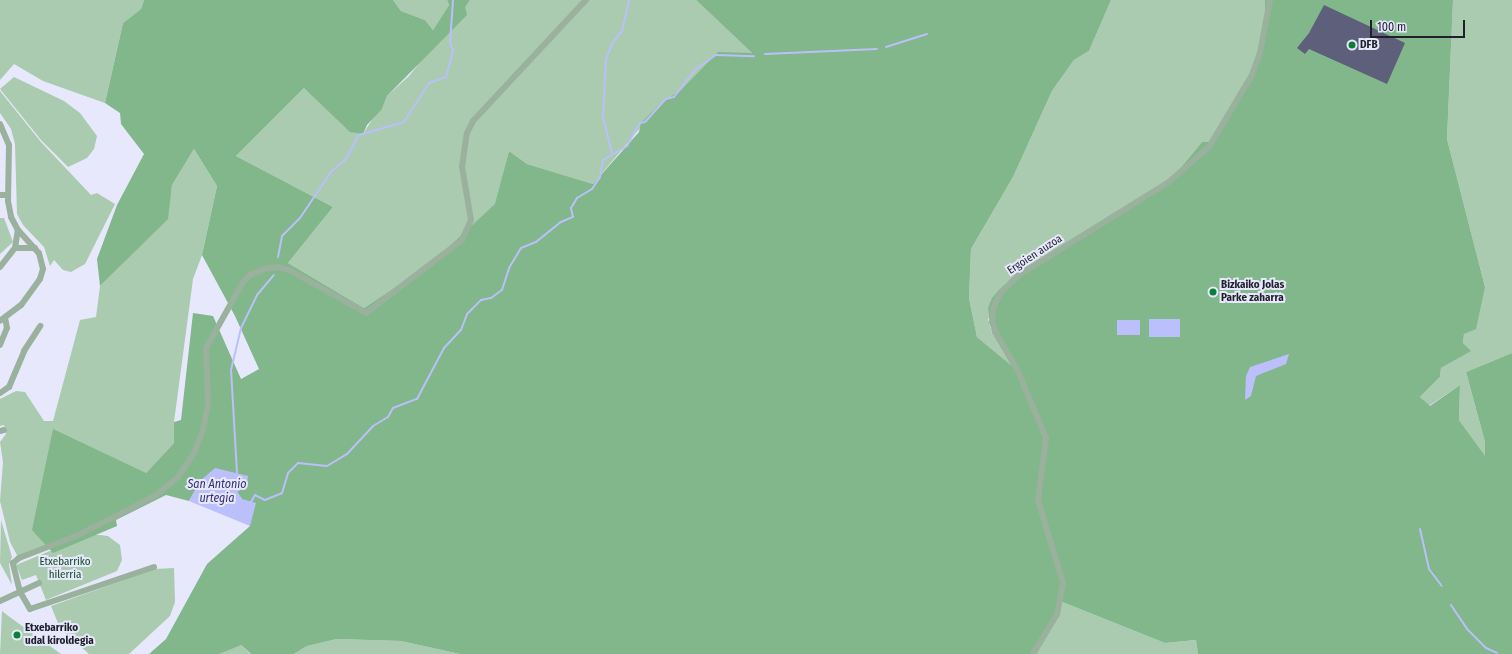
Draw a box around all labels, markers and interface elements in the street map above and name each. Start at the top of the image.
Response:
scale bar [1372,12,1467,38]
text: 100 m [1377,20,1406,34]
place label: DFB [1360,38,1378,52]
marker: DFB [1347,40,1357,50]
street label: Ergoien auzoa [1005,232,1065,278]
place label: Bizkaiko Jolas Parke zaharra [1221,279,1284,305]
marker: Bizkaiko Jolas Parke zaharra [1208,287,1218,297]
water label: San Antonio urtegia [187,478,247,506]
park label: Etxebarriko hilerria [39,556,91,582]
place label: Etxebarriko udal kiroldegia [25,622,94,648]
marker: Etxebarriko udal kiroldegia [12,630,22,640]

